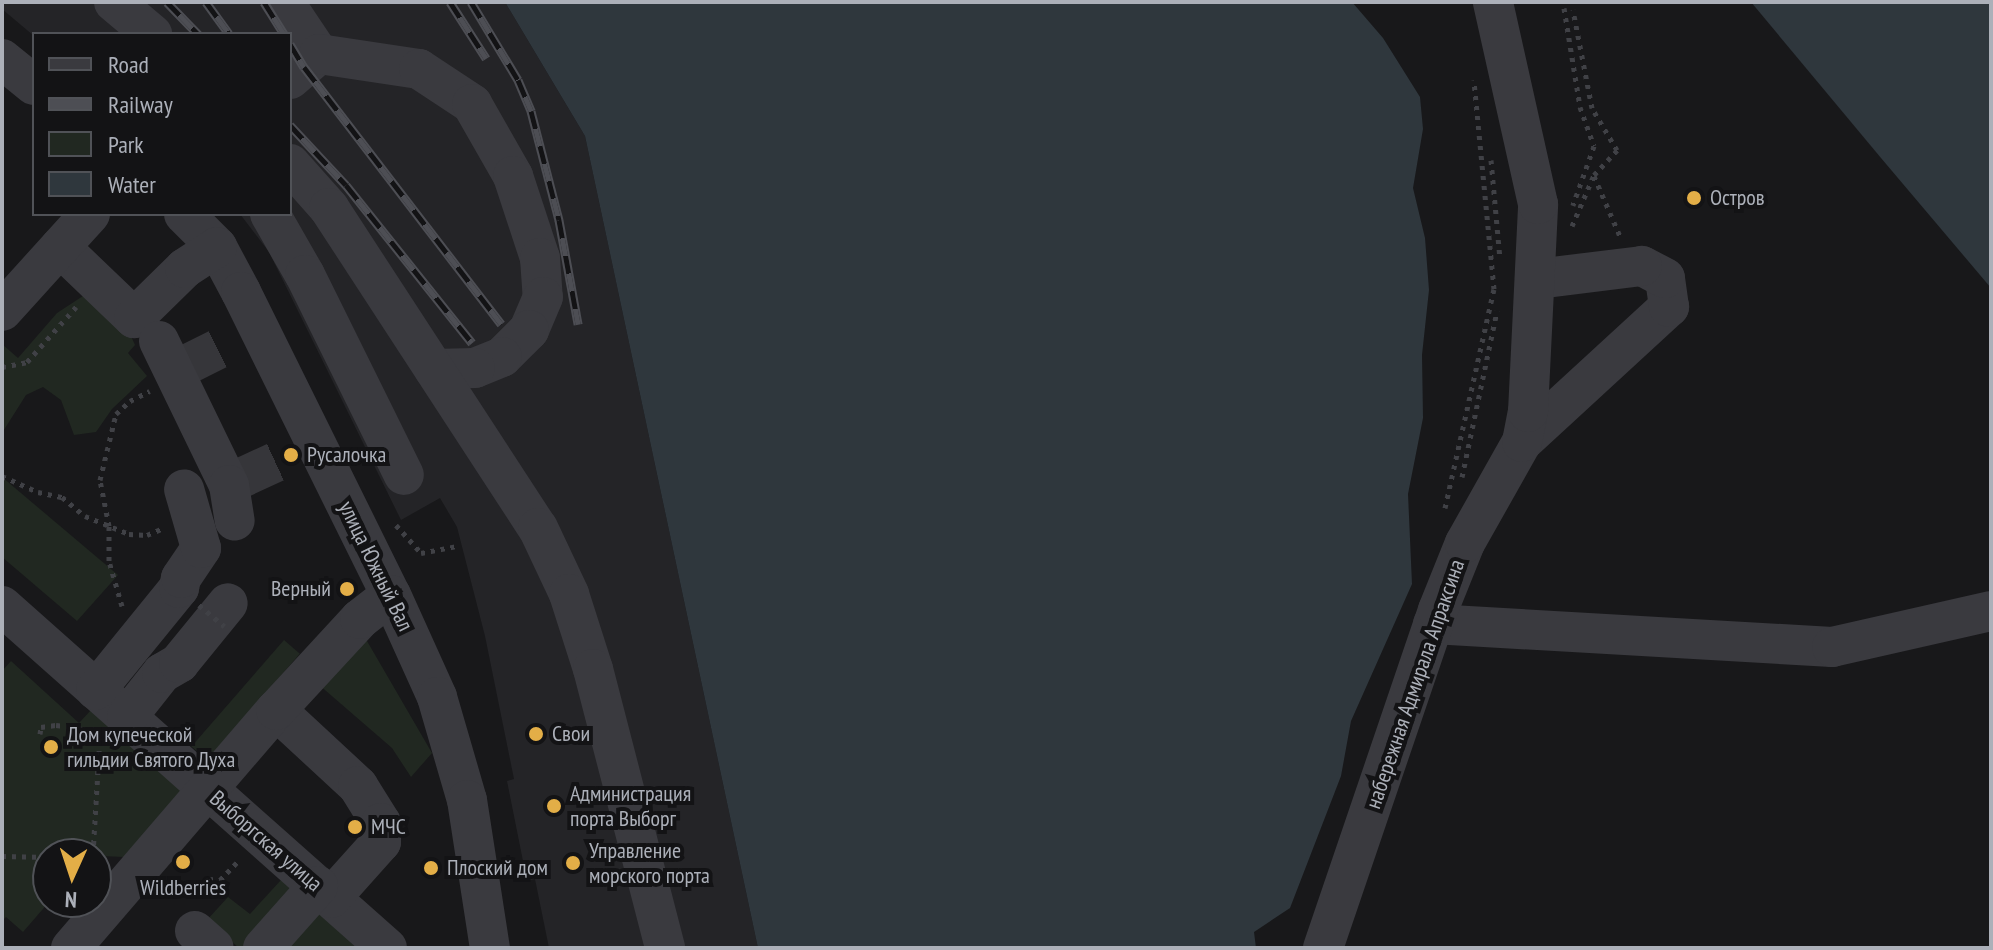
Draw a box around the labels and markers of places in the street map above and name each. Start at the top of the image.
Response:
place label: Остров [1710,185,1765,211]
marker: Остров [1685,189,1703,207]
place label: Русалочка [307,442,386,468]
marker: Русалочка [282,446,300,464]
place label: Верный [271,576,331,602]
marker: Верный [338,580,356,598]
place label: Дом купеческой гильдии Святого Духа [67,721,236,772]
place label: Свои [552,721,590,747]
marker: Свои [527,725,545,743]
marker: Дом купеческой гильдии Святого Духа [42,738,60,756]
place label: Администрация порта Выборг [570,780,691,832]
marker: Администрация порта Выборг [545,797,563,815]
place label: МЧС [371,814,406,840]
marker: МЧС [346,818,364,836]
place label: Управление морского порта [589,837,710,888]
marker: Wildberries [174,853,192,871]
marker: Управление морского порта [564,854,582,872]
place label: Плоский дом [447,855,548,881]
marker: Плоский дом [422,859,440,877]
place label: Wildberries [140,875,226,901]

